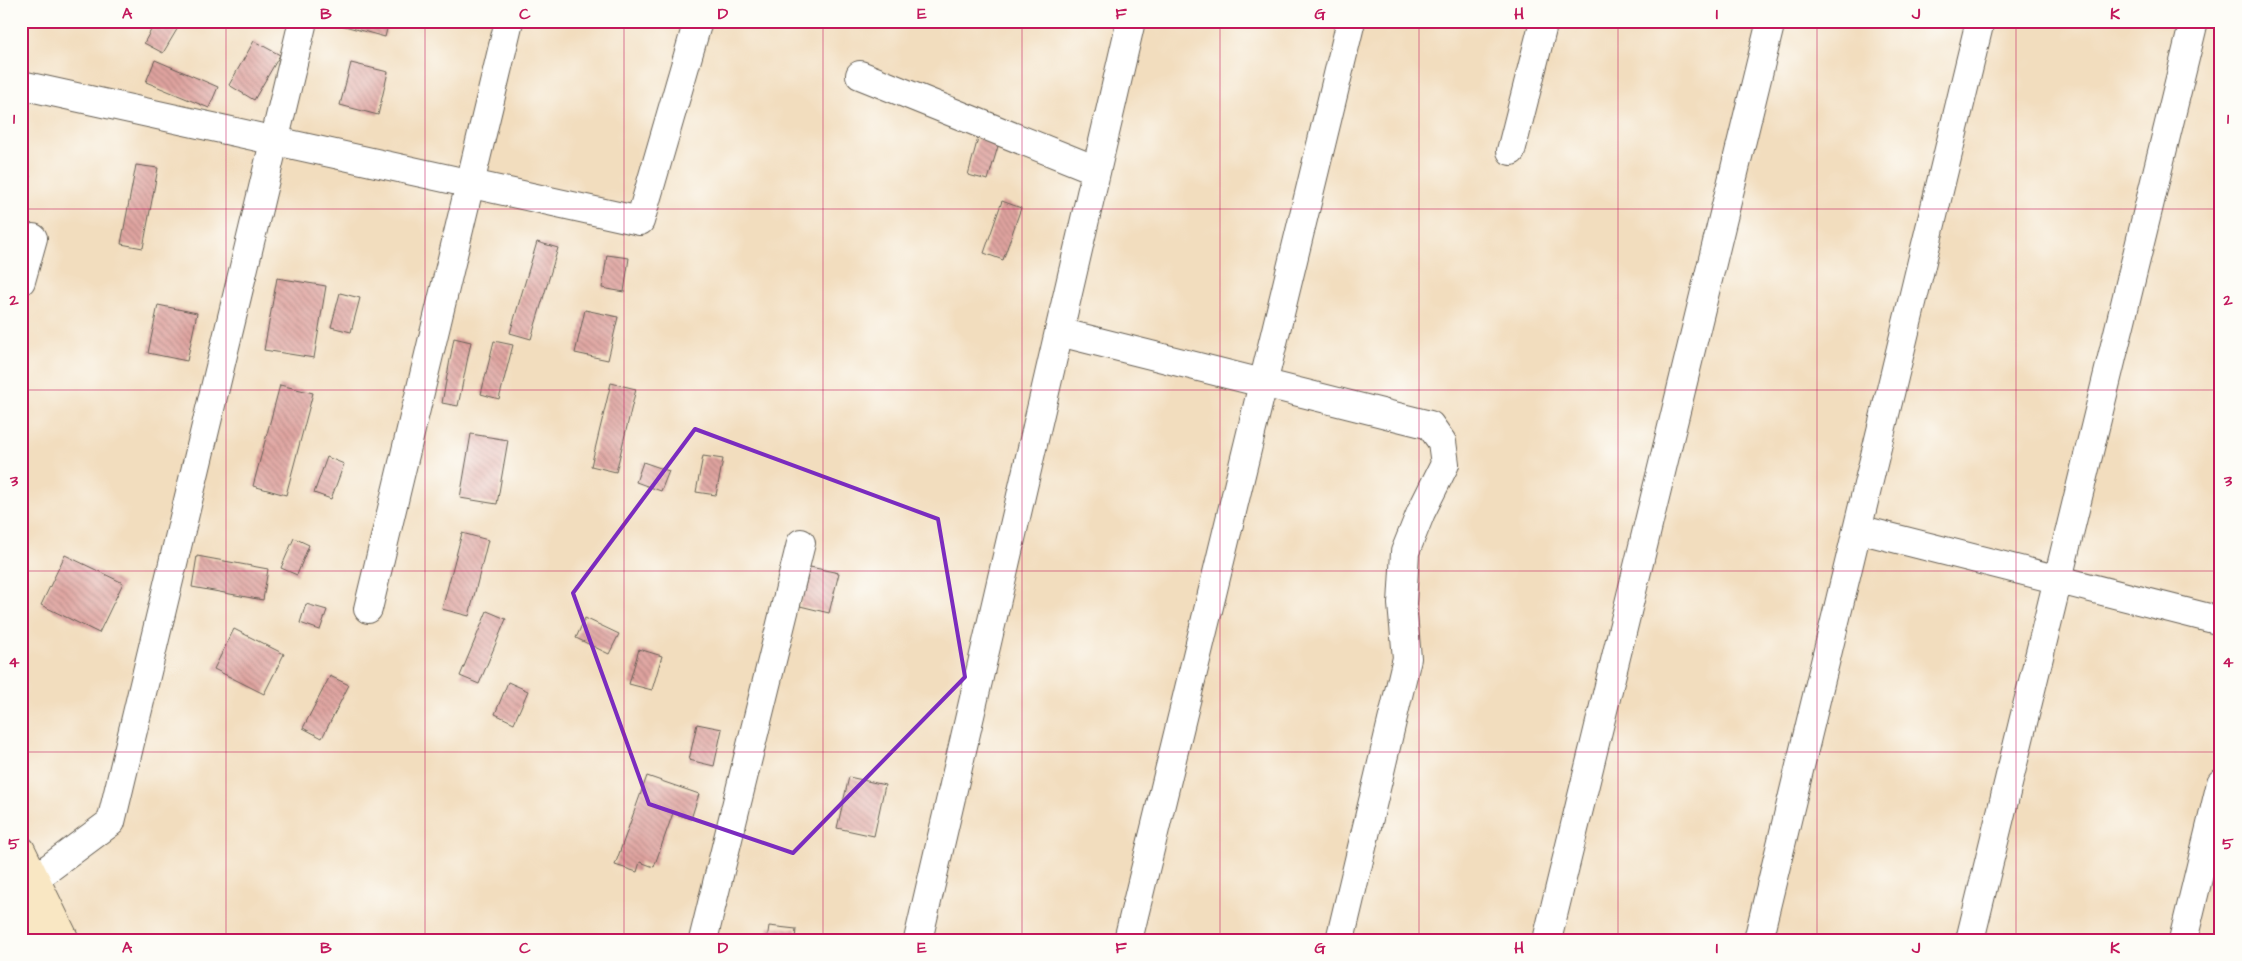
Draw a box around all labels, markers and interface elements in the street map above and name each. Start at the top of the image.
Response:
text: A [122,3,133,25]
text: B [320,3,332,25]
text: C [519,3,531,25]
text: D [718,3,729,25]
text: E [917,3,927,25]
text: F [1115,3,1127,25]
text: G [1314,3,1326,25]
text: H [1514,3,1524,25]
text: I [1716,3,1718,25]
text: J [1911,3,1921,25]
text: K [2110,3,2120,25]
text: 1 [13,108,16,130]
text: 1 [2227,108,2230,130]
text: 2 [8,289,19,311]
text: 2 [2222,289,2233,311]
text: 3 [9,470,19,492]
text: 3 [2223,470,2233,492]
text: 4 [9,651,20,673]
text: 4 [2223,651,2234,673]
text: 5 [8,833,20,855]
text: 5 [2222,833,2234,855]
text: A [122,937,133,959]
text: B [320,937,332,959]
text: C [519,937,531,959]
text: D [718,937,729,959]
text: E [917,937,927,959]
text: F [1115,937,1127,959]
text: G [1314,937,1326,959]
text: H [1514,937,1524,959]
text: I [1716,937,1718,959]
text: J [1911,937,1921,959]
text: K [2110,937,2120,959]

